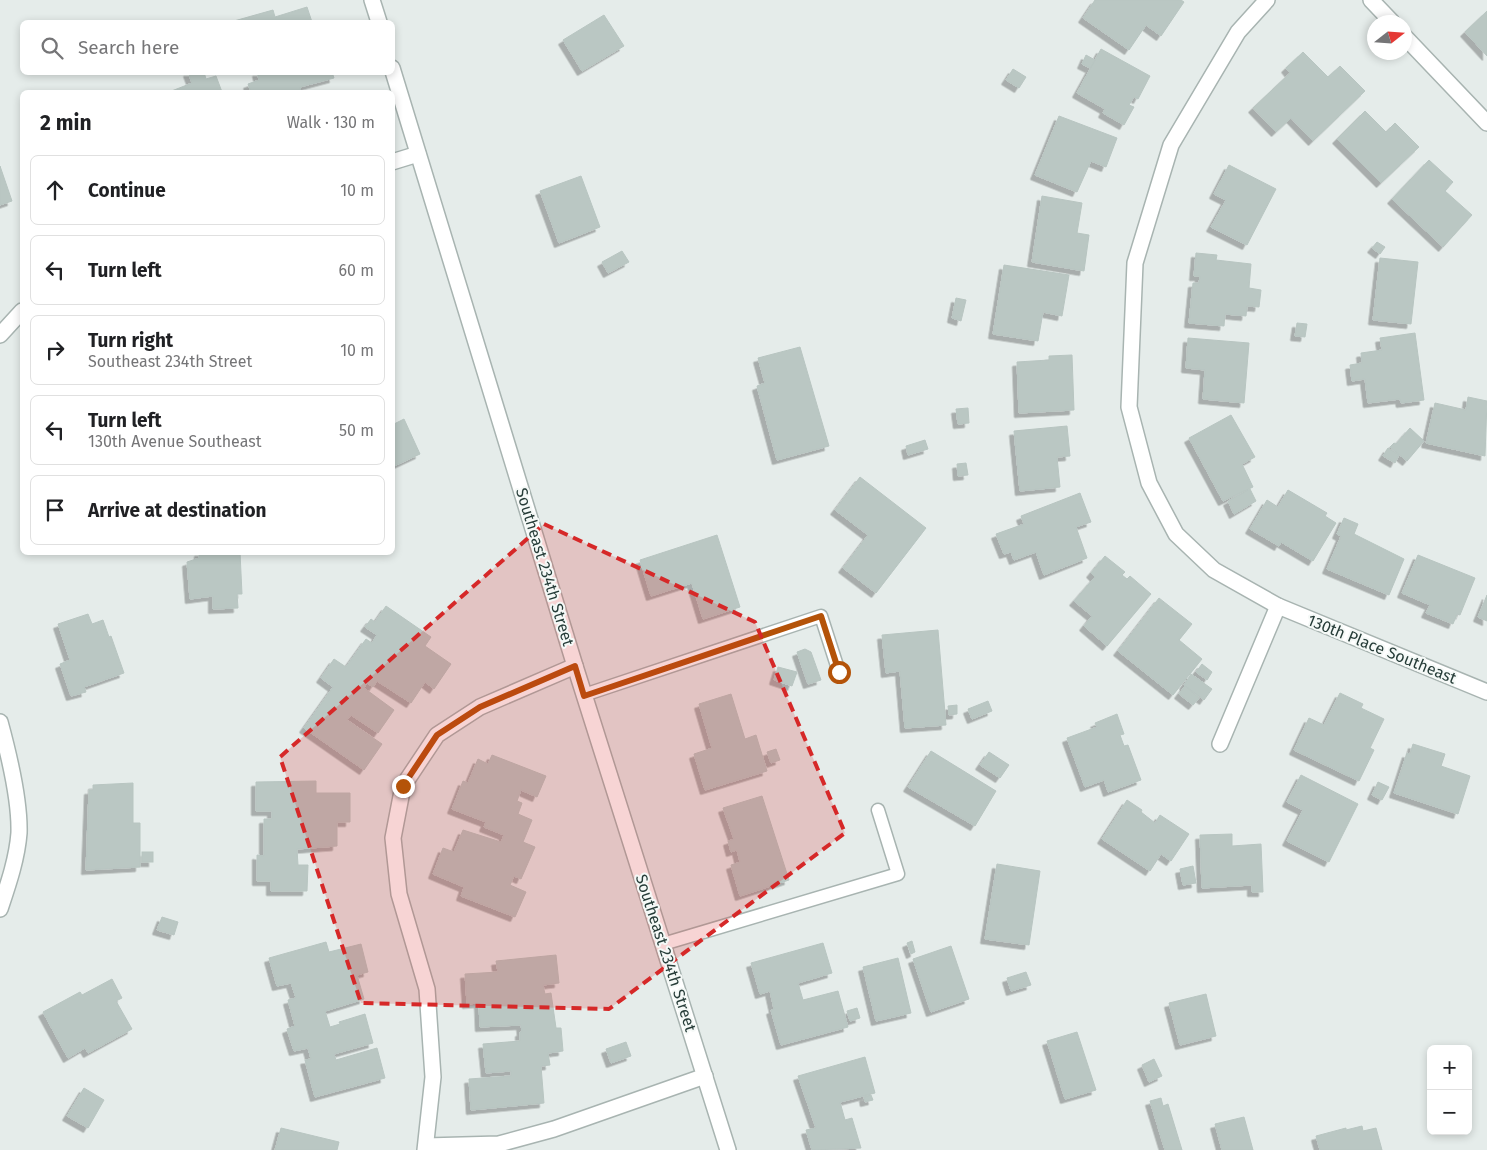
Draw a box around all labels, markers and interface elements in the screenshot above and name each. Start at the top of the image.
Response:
north arrow [1367,15,1412,60]
search box [20,20,395,75]
icon: search [38,34,66,62]
text: Search here [78,36,179,59]
text: 2 min [40,110,92,136]
text: Walk · 130 m [287,113,375,132]
icon: ahead [41,176,69,204]
text: Continue [88,179,166,202]
text: 10 m [340,181,374,200]
icon: left [41,256,69,284]
text: Turn left [88,259,162,282]
text: 60 m [339,261,374,280]
text: Turn right [88,329,173,352]
icon: right [41,336,69,364]
text: 10 m [340,341,374,360]
text: Southeast 234th Street [88,352,252,371]
text: Turn left [88,409,162,432]
icon: left [41,416,69,444]
text: 50 m [339,421,374,440]
text: 130th Avenue Southeast [88,432,261,451]
street label: Southeast 234th Street [512,486,578,648]
icon: arrive [41,496,69,524]
text: Arrive at destination [88,499,267,522]
street label: 130th Place Southeast [1305,610,1459,688]
route start [828,661,851,684]
route end [392,775,415,798]
street label: Southeast 234th Street [632,872,700,1034]
map controls [1427,1045,1472,1135]
button: + [1427,1045,1472,1090]
button: − [1427,1090,1472,1135]

